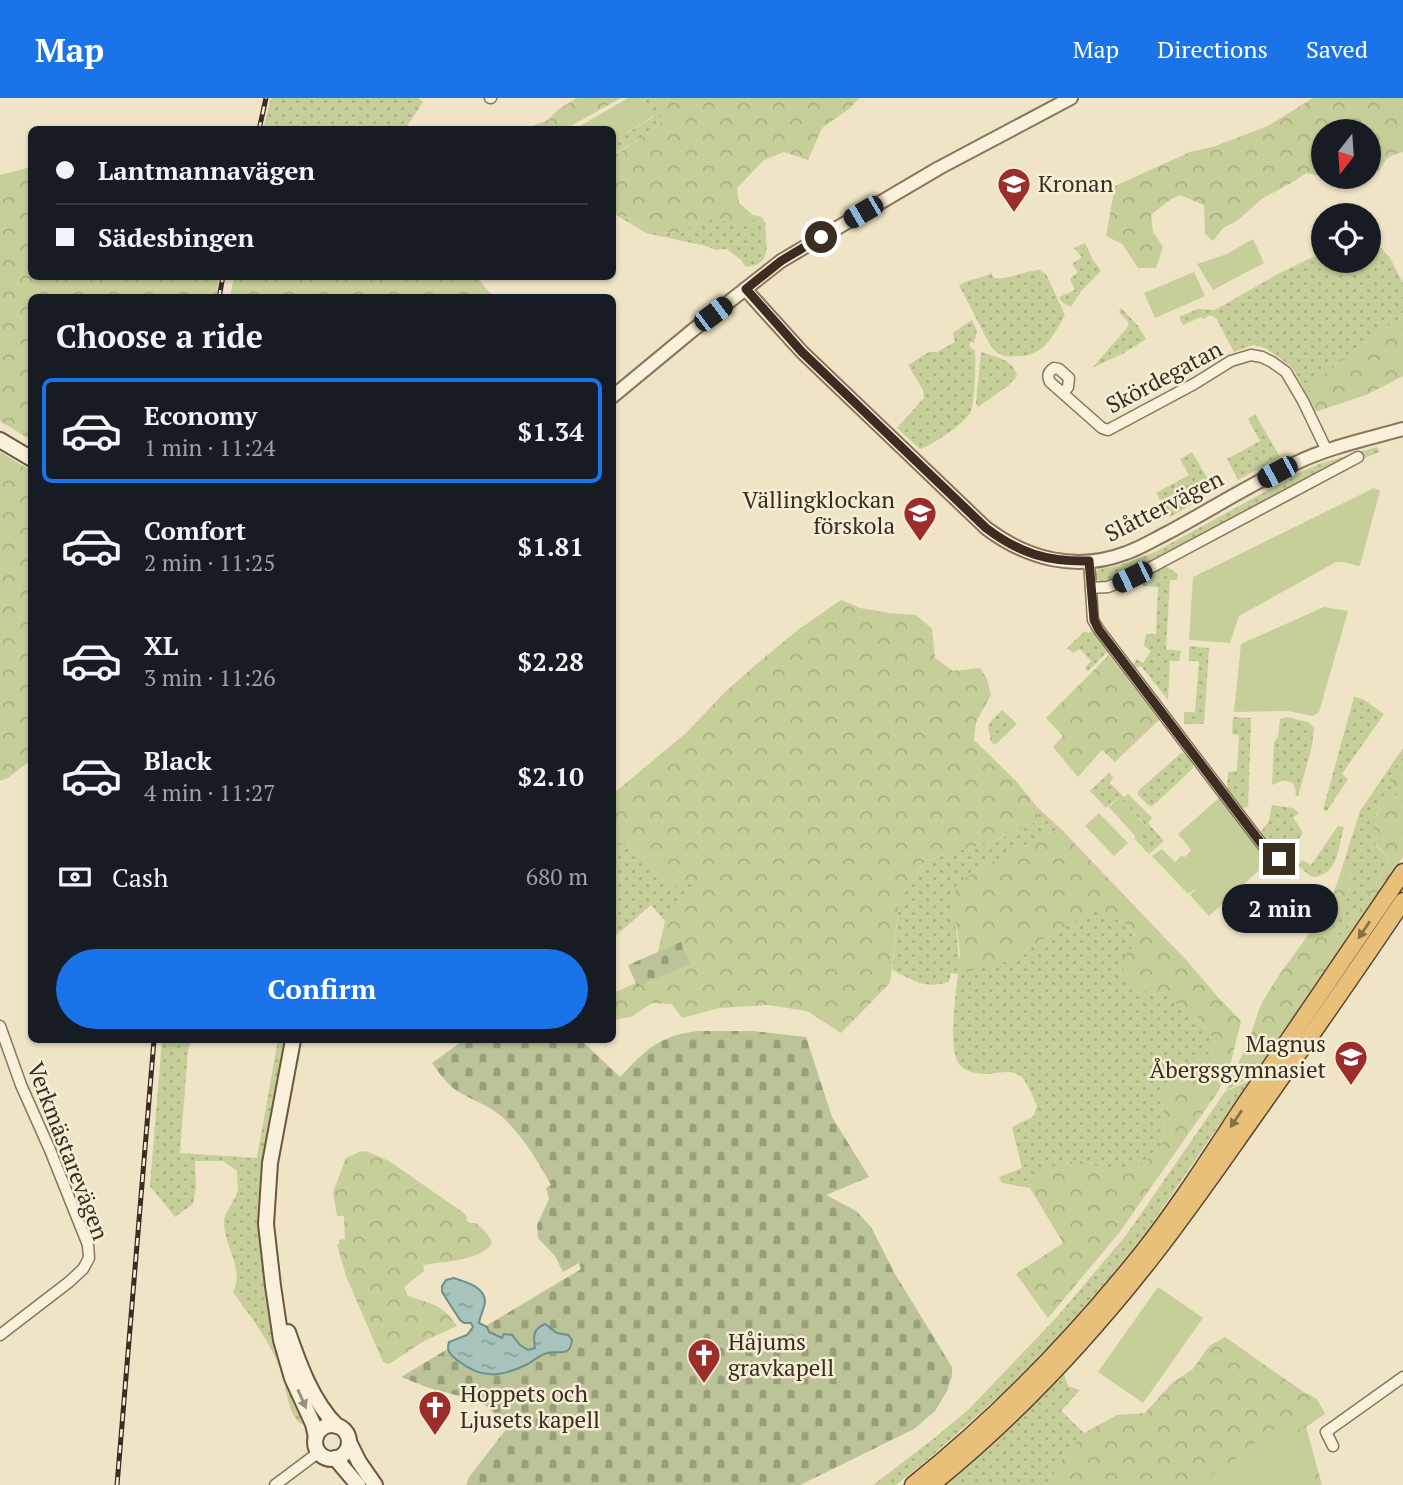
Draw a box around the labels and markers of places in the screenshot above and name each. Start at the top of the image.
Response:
school or university icon: Kronan [995,165,1033,214]
place label: Kronan [1038,168,1114,199]
place label: Vällingklockan förskola [743,484,895,541]
school or university icon: Vällingklockan förskola [901,494,939,543]
place label: Magnus Åbergsgymnasiet [1149,1028,1326,1085]
school or university icon: Magnus Åbergsgymnasiet [1332,1038,1370,1087]
place label: Håjums gravkapell [728,1326,834,1383]
church icon: Håjums gravkapell [685,1336,723,1385]
place label: Hoppets och Ljusets kapell [460,1378,600,1435]
church icon: Hoppets och Ljusets kapell [416,1388,454,1437]

